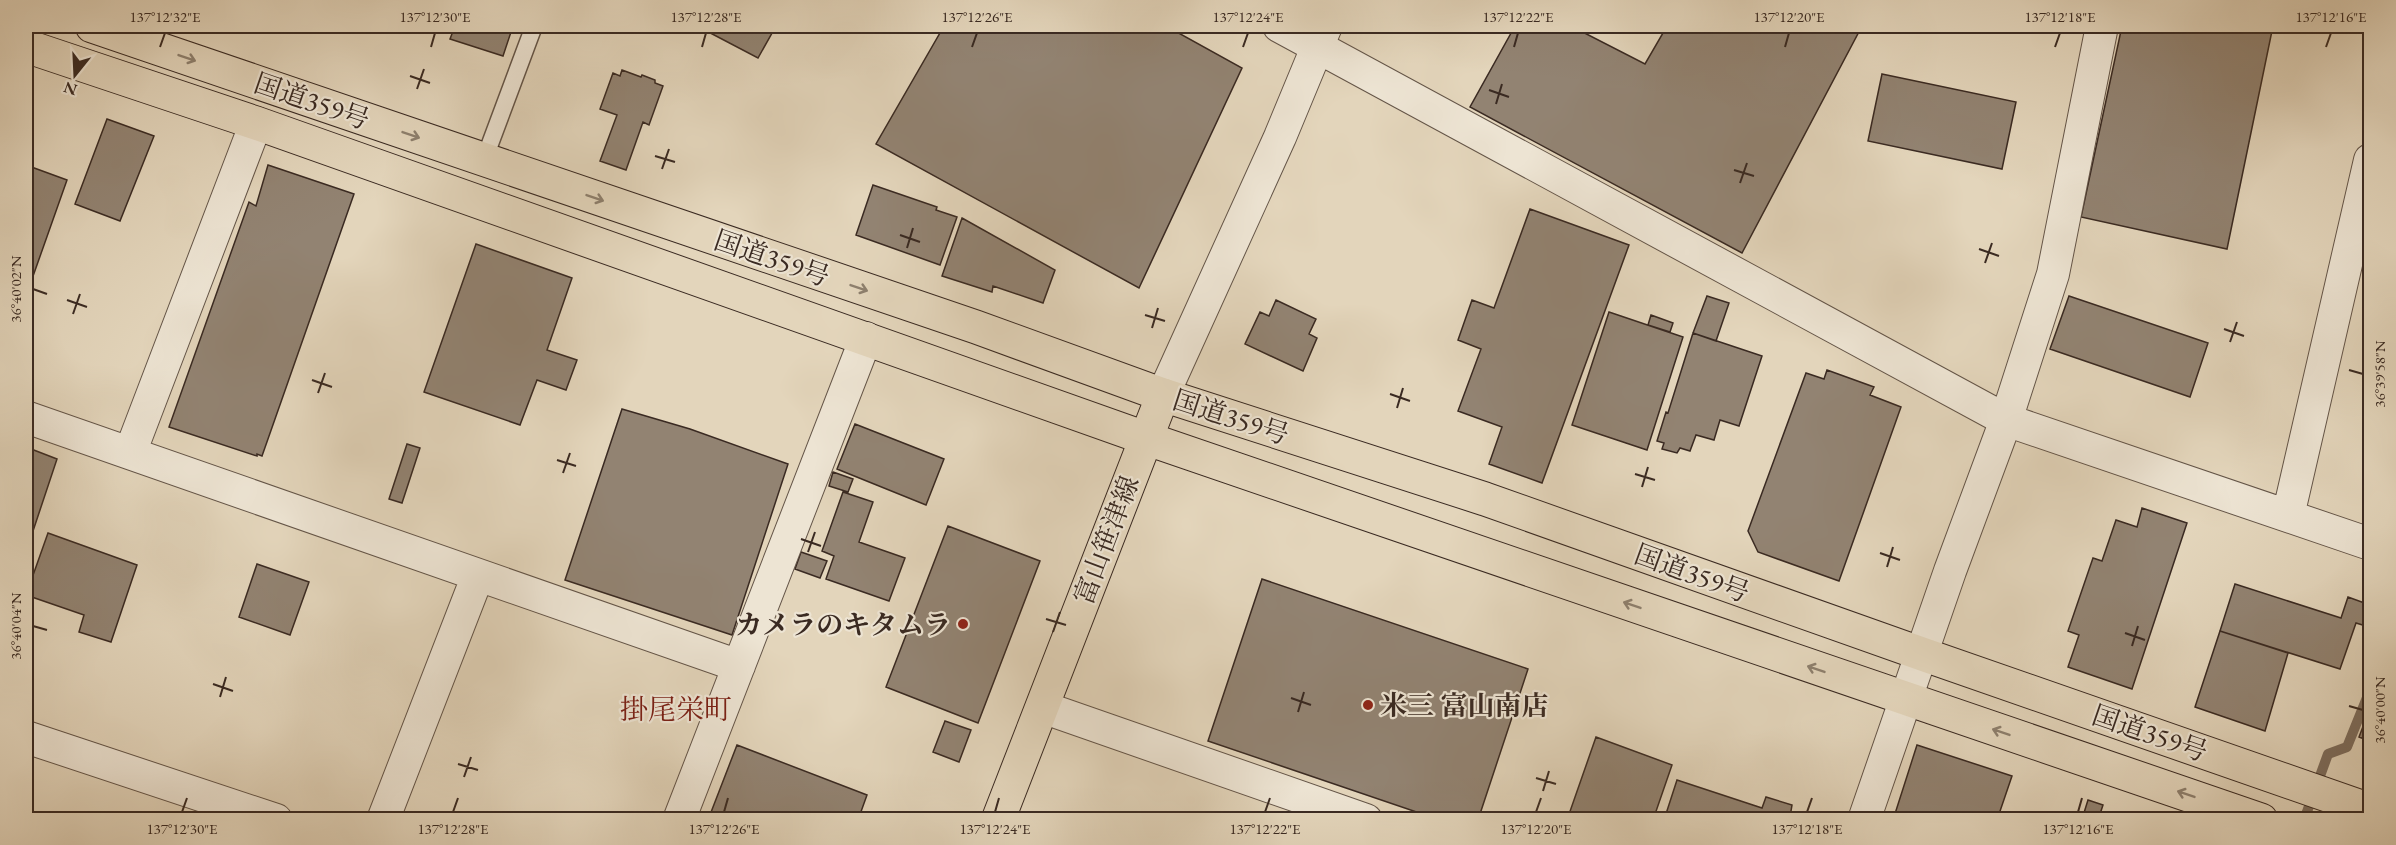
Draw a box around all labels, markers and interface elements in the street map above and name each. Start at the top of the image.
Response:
text: 137°12'32"E [129,7,201,26]
text: 137°12'30"E [399,7,471,26]
text: 137°12'28"E [670,7,742,26]
text: 137°12'26"E [941,7,1013,26]
text: 137°12'24"E [1212,7,1284,26]
text: 137°12'22"E [1482,7,1554,26]
text: 137°12'20"E [1753,7,1825,26]
text: 137°12'18"E [2024,7,2096,26]
text: 137°12'16"E [2295,7,2367,26]
north arrow [45,45,105,105]
one-way arrow [177,54,196,65]
street label: 国道359号 [250,65,374,137]
text: N [61,77,80,101]
one-way arrow [401,130,420,141]
one-way arrow [585,194,604,205]
street label: 国道359号 [710,222,834,294]
text: 36°40'02"N [6,255,25,323]
one-way arrow [850,283,869,294]
text: 36°39'58"N [2370,340,2389,408]
street label: 国道359号 [1169,382,1293,452]
street label: 富山笹津線 [1065,471,1147,609]
street label: 国道359号 [1630,536,1754,610]
text: 36°40'04"N [6,592,25,660]
one-way arrow [1623,599,1642,610]
place label: カメラのキタムラ [735,607,951,642]
marker: カメラのキタムラ [956,617,970,631]
one-way arrow [1808,662,1826,673]
text: 36°40'00"N [2370,676,2389,744]
place label: 米三 富山南店 [1380,688,1548,723]
district label: 掛尾栄町 [620,691,732,727]
street label: 国道359号 [2088,697,2212,769]
marker: 米三 富山南店 [1361,698,1375,712]
one-way arrow [1992,725,2011,736]
one-way arrow [2177,788,2196,799]
text: 137°12'30"E [146,819,218,838]
text: 137°12'28"E [417,819,489,838]
text: 137°12'26"E [688,819,760,838]
text: 137°12'24"E [959,819,1031,838]
text: 137°12'22"E [1229,819,1301,838]
text: 137°12'20"E [1500,819,1572,838]
text: 137°12'18"E [1771,819,1843,838]
text: 137°12'16"E [2042,819,2114,838]

